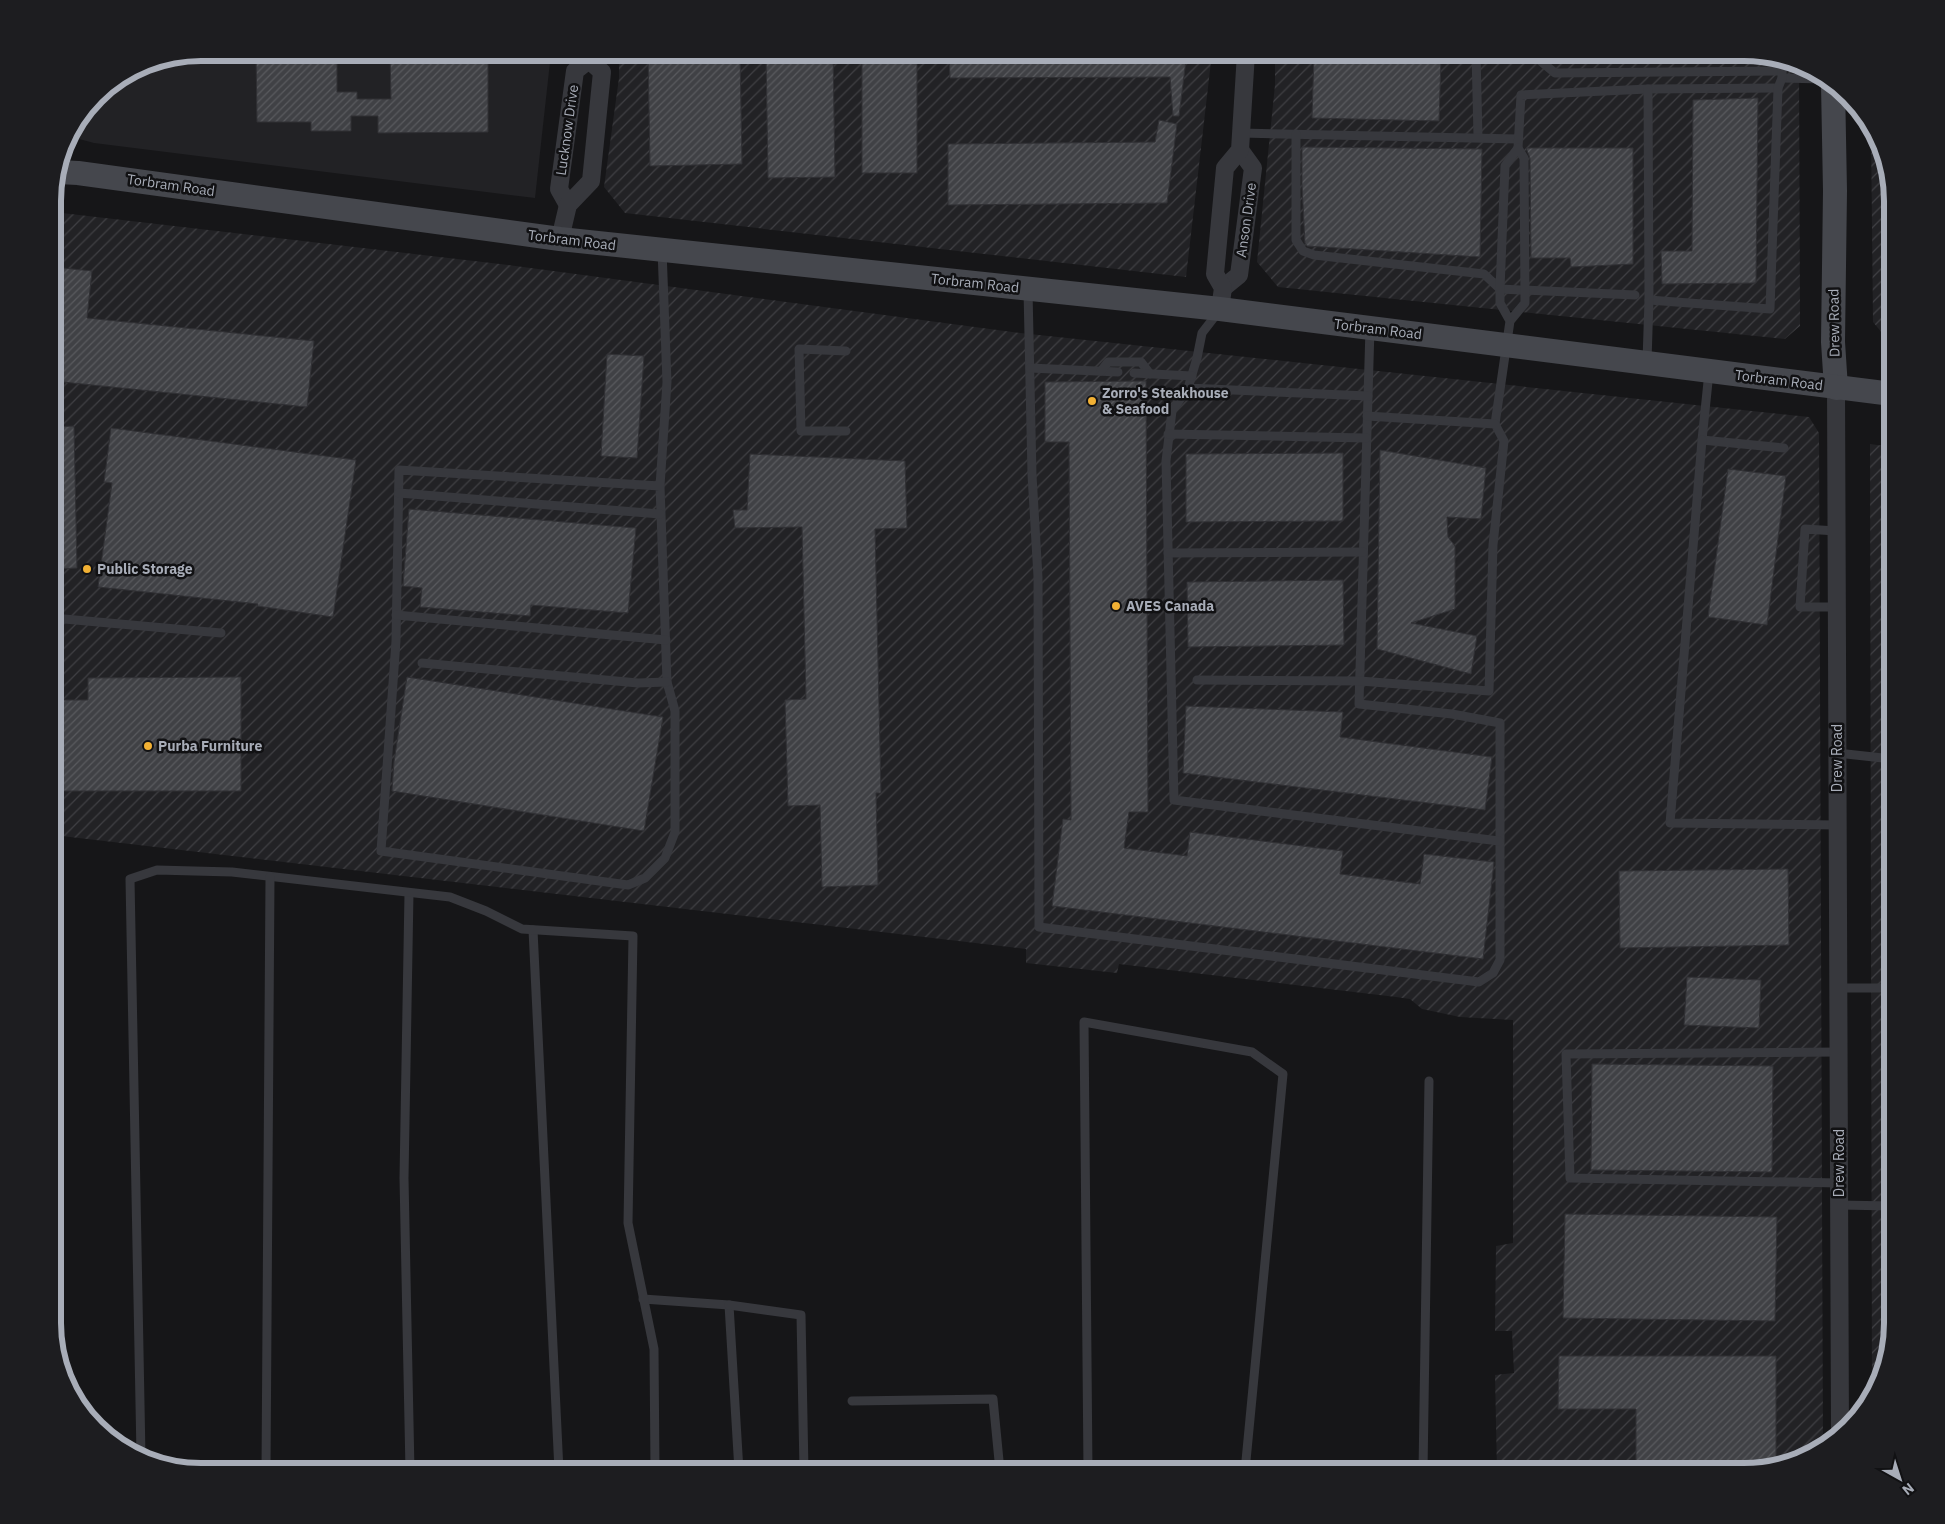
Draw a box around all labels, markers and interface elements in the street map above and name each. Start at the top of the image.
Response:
street label: Lucknow Drive [552,83,582,177]
street label: Torbram Road [126,170,216,200]
street label: Anson Drive [1232,181,1260,259]
street label: Torbram Road [527,226,617,254]
street label: Torbram Road [930,269,1020,297]
street label: Drew Road [1824,289,1844,357]
street label: Torbram Road [1333,315,1423,343]
street label: Torbram Road [1734,366,1824,394]
place label: Zorro's Steakhouse & Seafood [1102,384,1229,418]
marker: Zorro's Steakhouse & Seafood [1086,395,1098,407]
place label: Public Storage [97,560,193,578]
marker: Public Storage [81,563,93,575]
place label: AVES Canada [1126,597,1214,615]
marker: AVES Canada [1110,600,1122,612]
street label: Drew Road [1828,724,1846,792]
place label: Purba Furniture [158,737,262,755]
marker: Purba Furniture [142,740,154,752]
street label: Drew Road [1830,1129,1848,1197]
north arrow [1875,1454,1925,1504]
text: N [1899,1479,1918,1499]

